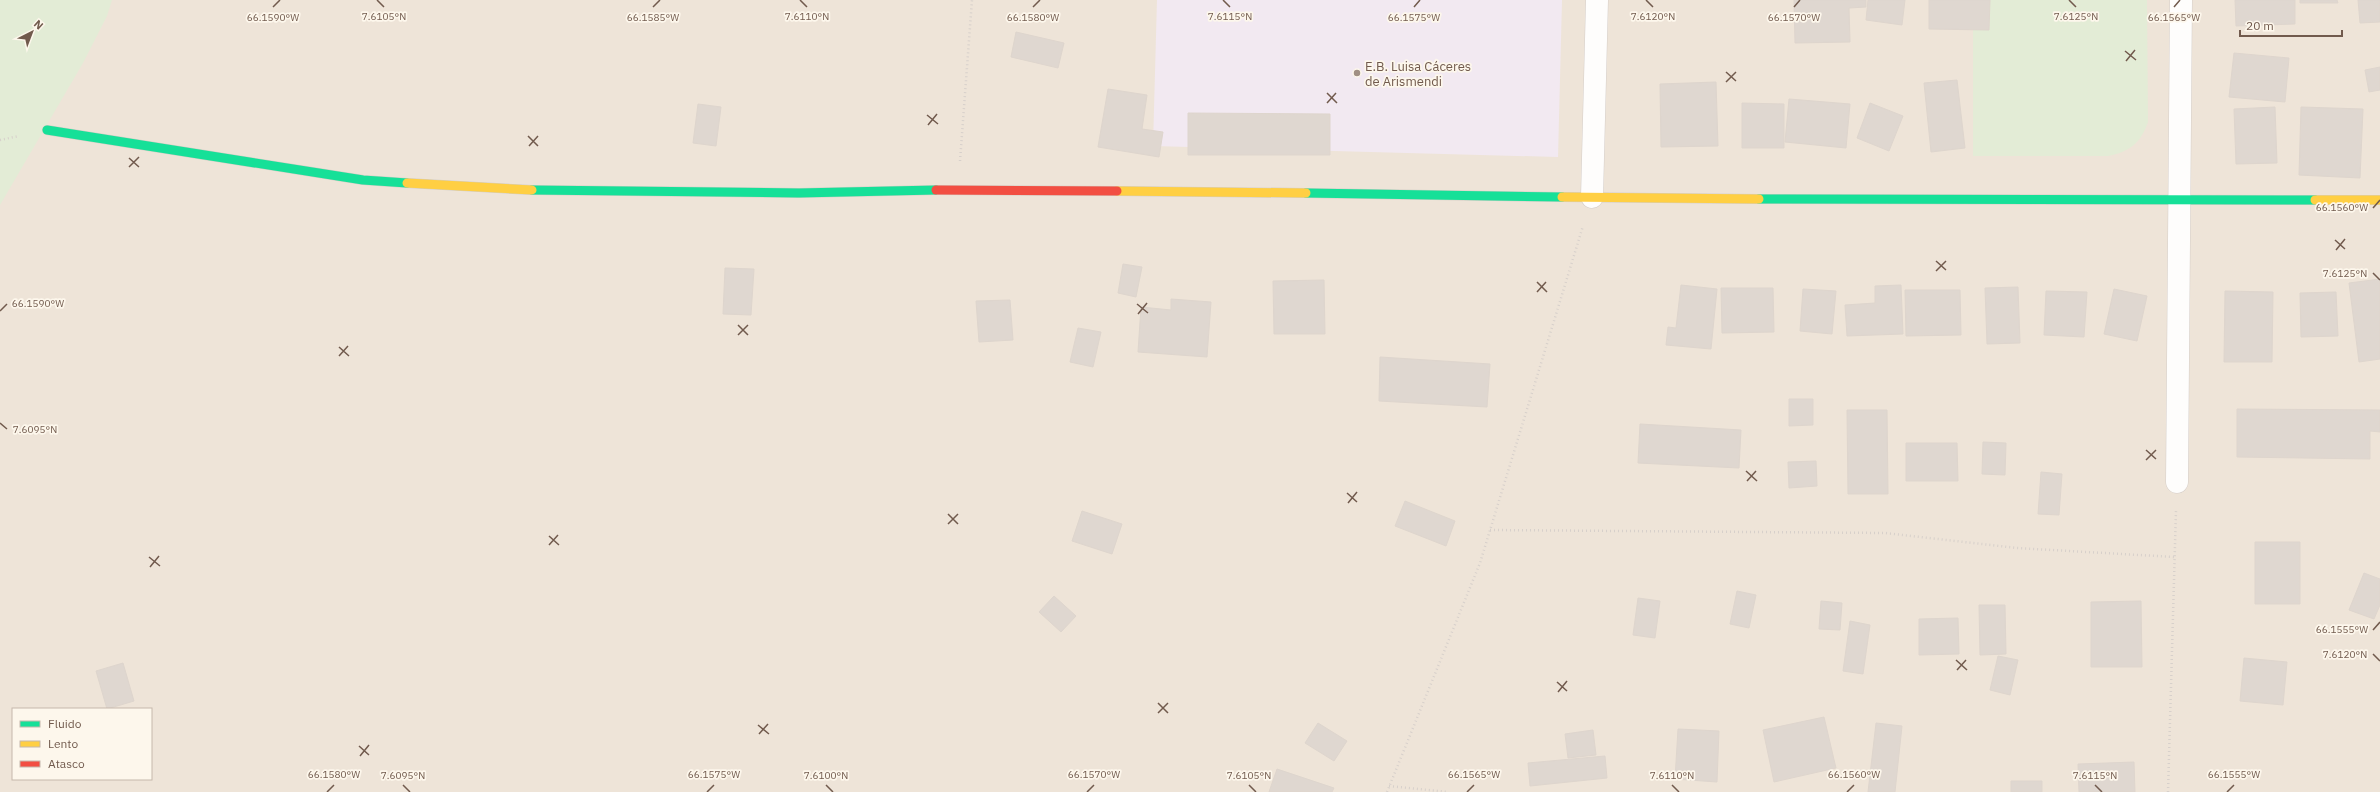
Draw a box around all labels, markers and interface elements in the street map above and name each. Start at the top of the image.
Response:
text: 7.6105°N [362,10,406,23]
text: 7.6110°N [785,10,829,23]
text: 7.6115°N [1208,10,1252,23]
text: 7.6120°N [1631,10,1675,23]
text: 7.6125°N [2054,10,2098,23]
text: 66.1590°W [247,11,299,24]
text: 66.1585°W [627,11,679,24]
text: 66.1580°W [1007,11,1059,24]
text: 66.1575°W [1388,11,1440,24]
text: 66.1570°W [1768,11,1820,24]
text: 66.1565°W [2148,11,2200,24]
north arrow [12,12,52,52]
scale bar [2240,12,2342,38]
text: N [31,17,46,32]
text: 20 m [2246,18,2274,33]
place label: E.B. Luisa Cáceres de Arismendi [1365,58,1471,90]
marker: E.B. Luisa Cáceres de Arismendi [1352,68,1362,78]
text: 66.1560°W [2316,201,2368,214]
text: 7.6125°N [2323,267,2367,280]
text: 66.1590°W [12,297,64,310]
text: 7.6095°N [13,423,57,436]
text: 66.1555°W [2316,623,2368,636]
text: 7.6120°N [2323,648,2367,661]
legend [12,708,152,780]
text: Fluido [48,716,82,731]
text: Lento [48,736,78,751]
text: Atasco [48,756,85,771]
text: 66.1580°W [308,768,360,781]
text: 66.1575°W [688,768,740,781]
text: 66.1570°W [1068,768,1120,781]
text: 66.1565°W [1448,768,1500,781]
text: 66.1560°W [1828,768,1880,781]
text: 66.1555°W [2208,768,2260,781]
text: 7.6095°N [381,769,425,782]
text: 7.6100°N [804,769,848,782]
text: 7.6105°N [1227,769,1271,782]
text: 7.6110°N [1650,769,1694,782]
text: 7.6115°N [2073,769,2117,782]

